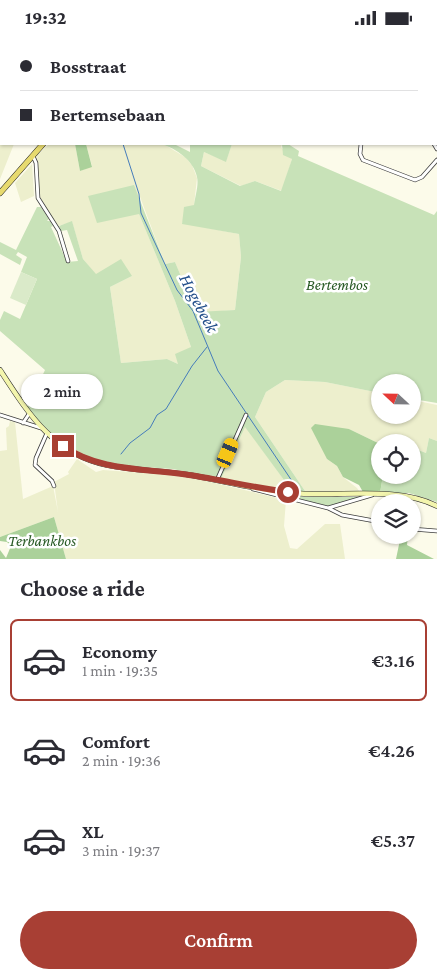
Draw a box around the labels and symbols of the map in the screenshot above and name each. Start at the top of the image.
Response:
water label: Hogebeek [175,270,223,337]
park label: Bertembos [306,276,368,293]
callout: 2 min [22,373,104,409]
north arrow [371,374,421,424]
route end [52,435,74,457]
car [215,436,240,470]
route start [277,481,299,503]
park label: Terbankbos [8,532,76,549]

